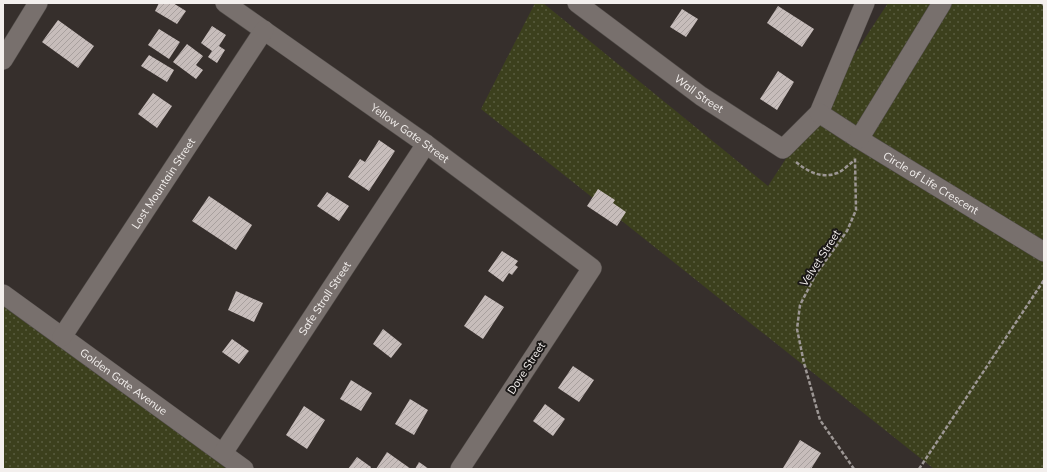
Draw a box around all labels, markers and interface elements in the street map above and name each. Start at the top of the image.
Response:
street label: Wall Street [672,72,726,116]
street label: Yellow Gate Street [367,100,452,166]
street label: Lost Mountain Street [128,135,198,231]
street label: Circle of Life Crescent [881,148,981,218]
street label: Velvet Street [797,227,844,289]
street label: Safe Stroll Street [295,259,354,338]
street label: Dove Street [504,339,548,397]
street label: Golden Gate Avenue [77,345,170,418]

